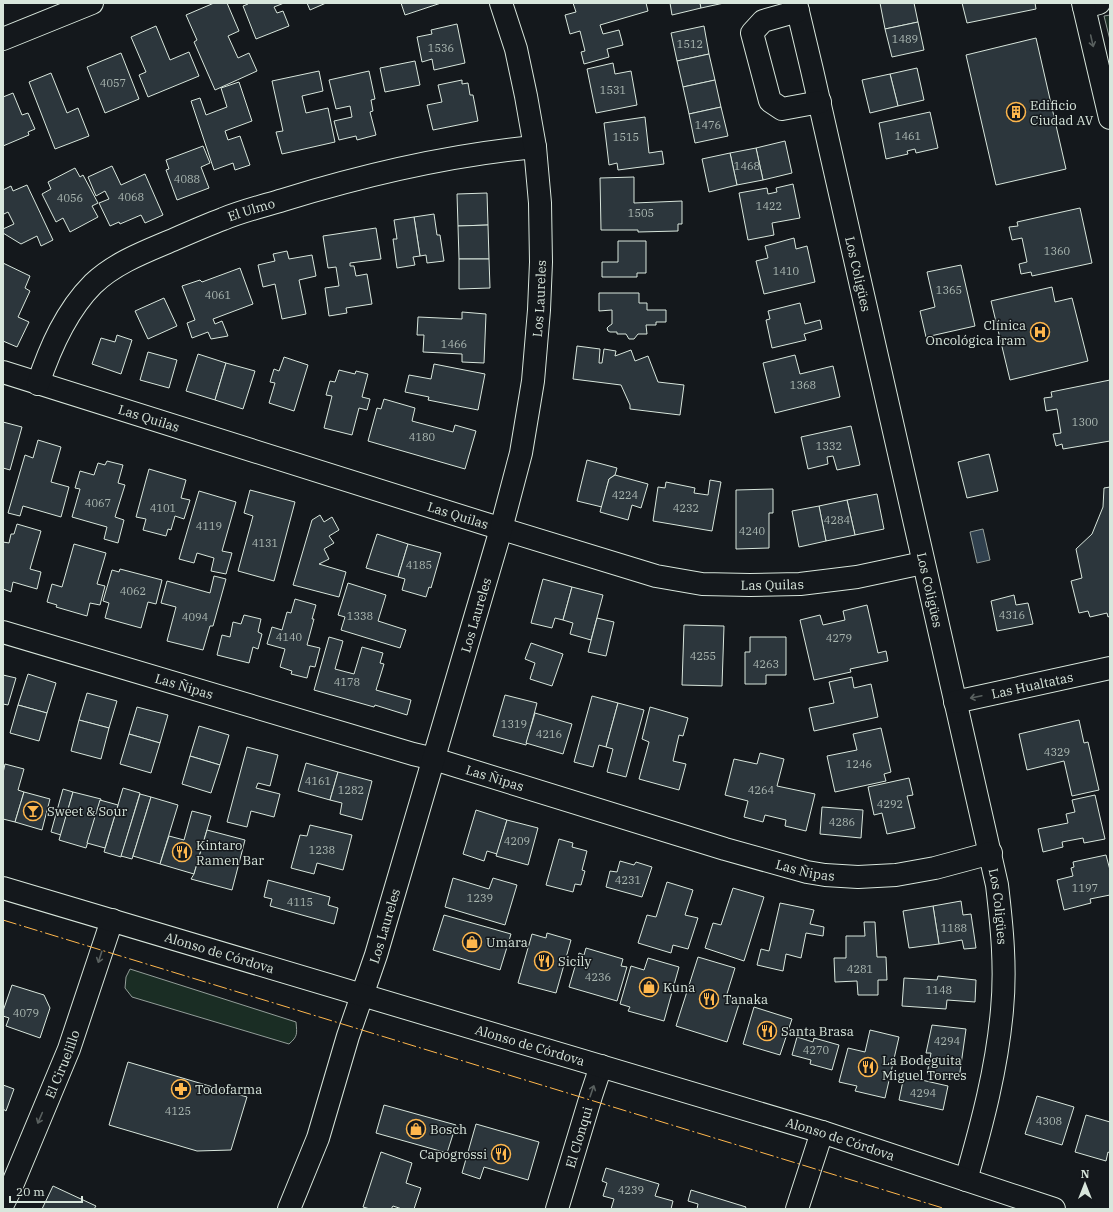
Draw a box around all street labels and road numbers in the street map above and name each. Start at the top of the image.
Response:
street label: El Ulmo [225,195,277,225]
street label: Los Coligües [841,235,875,313]
street label: Los Laureles [529,260,550,338]
street label: Las Quilas [116,401,181,436]
street label: Las Quilas [425,498,490,533]
street label: Los Coligües [913,551,946,629]
street label: Los Laureles [457,576,495,655]
street label: Las Quilas [740,576,805,594]
street label: Las Hualtatas [990,668,1075,703]
street label: Las Ñipas [153,670,215,703]
street label: Las Ñipas [463,761,526,795]
street label: Las Ñipas [774,856,835,885]
street label: Los Coligües [984,867,1011,945]
street label: Los Laureles [366,887,404,966]
street label: Alonso de Córdova [163,929,276,977]
street label: Alonso de Córdova [473,1021,587,1070]
street label: El Ciruelillo [41,1028,84,1101]
street label: El Clonqui [562,1105,596,1170]
street label: Alonso de Córdova [784,1114,897,1165]

